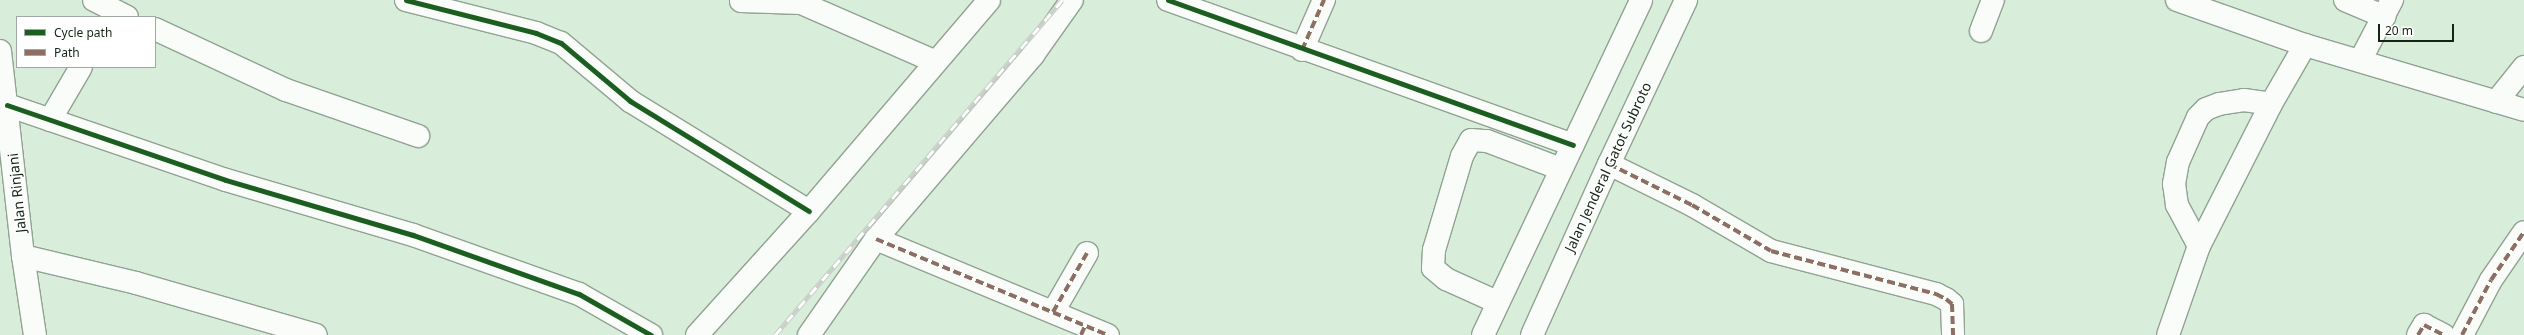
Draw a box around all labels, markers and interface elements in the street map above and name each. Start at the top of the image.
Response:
legend [16,16,156,68]
scale bar [2380,16,2456,42]
text: 20 m [2385,22,2413,39]
text: Cycle path [54,24,112,41]
text: Path [54,44,80,61]
street label: Jalan Jenderal Gatot Subroto [1561,79,1655,255]
street label: Jalan Rinjani [4,152,30,234]

